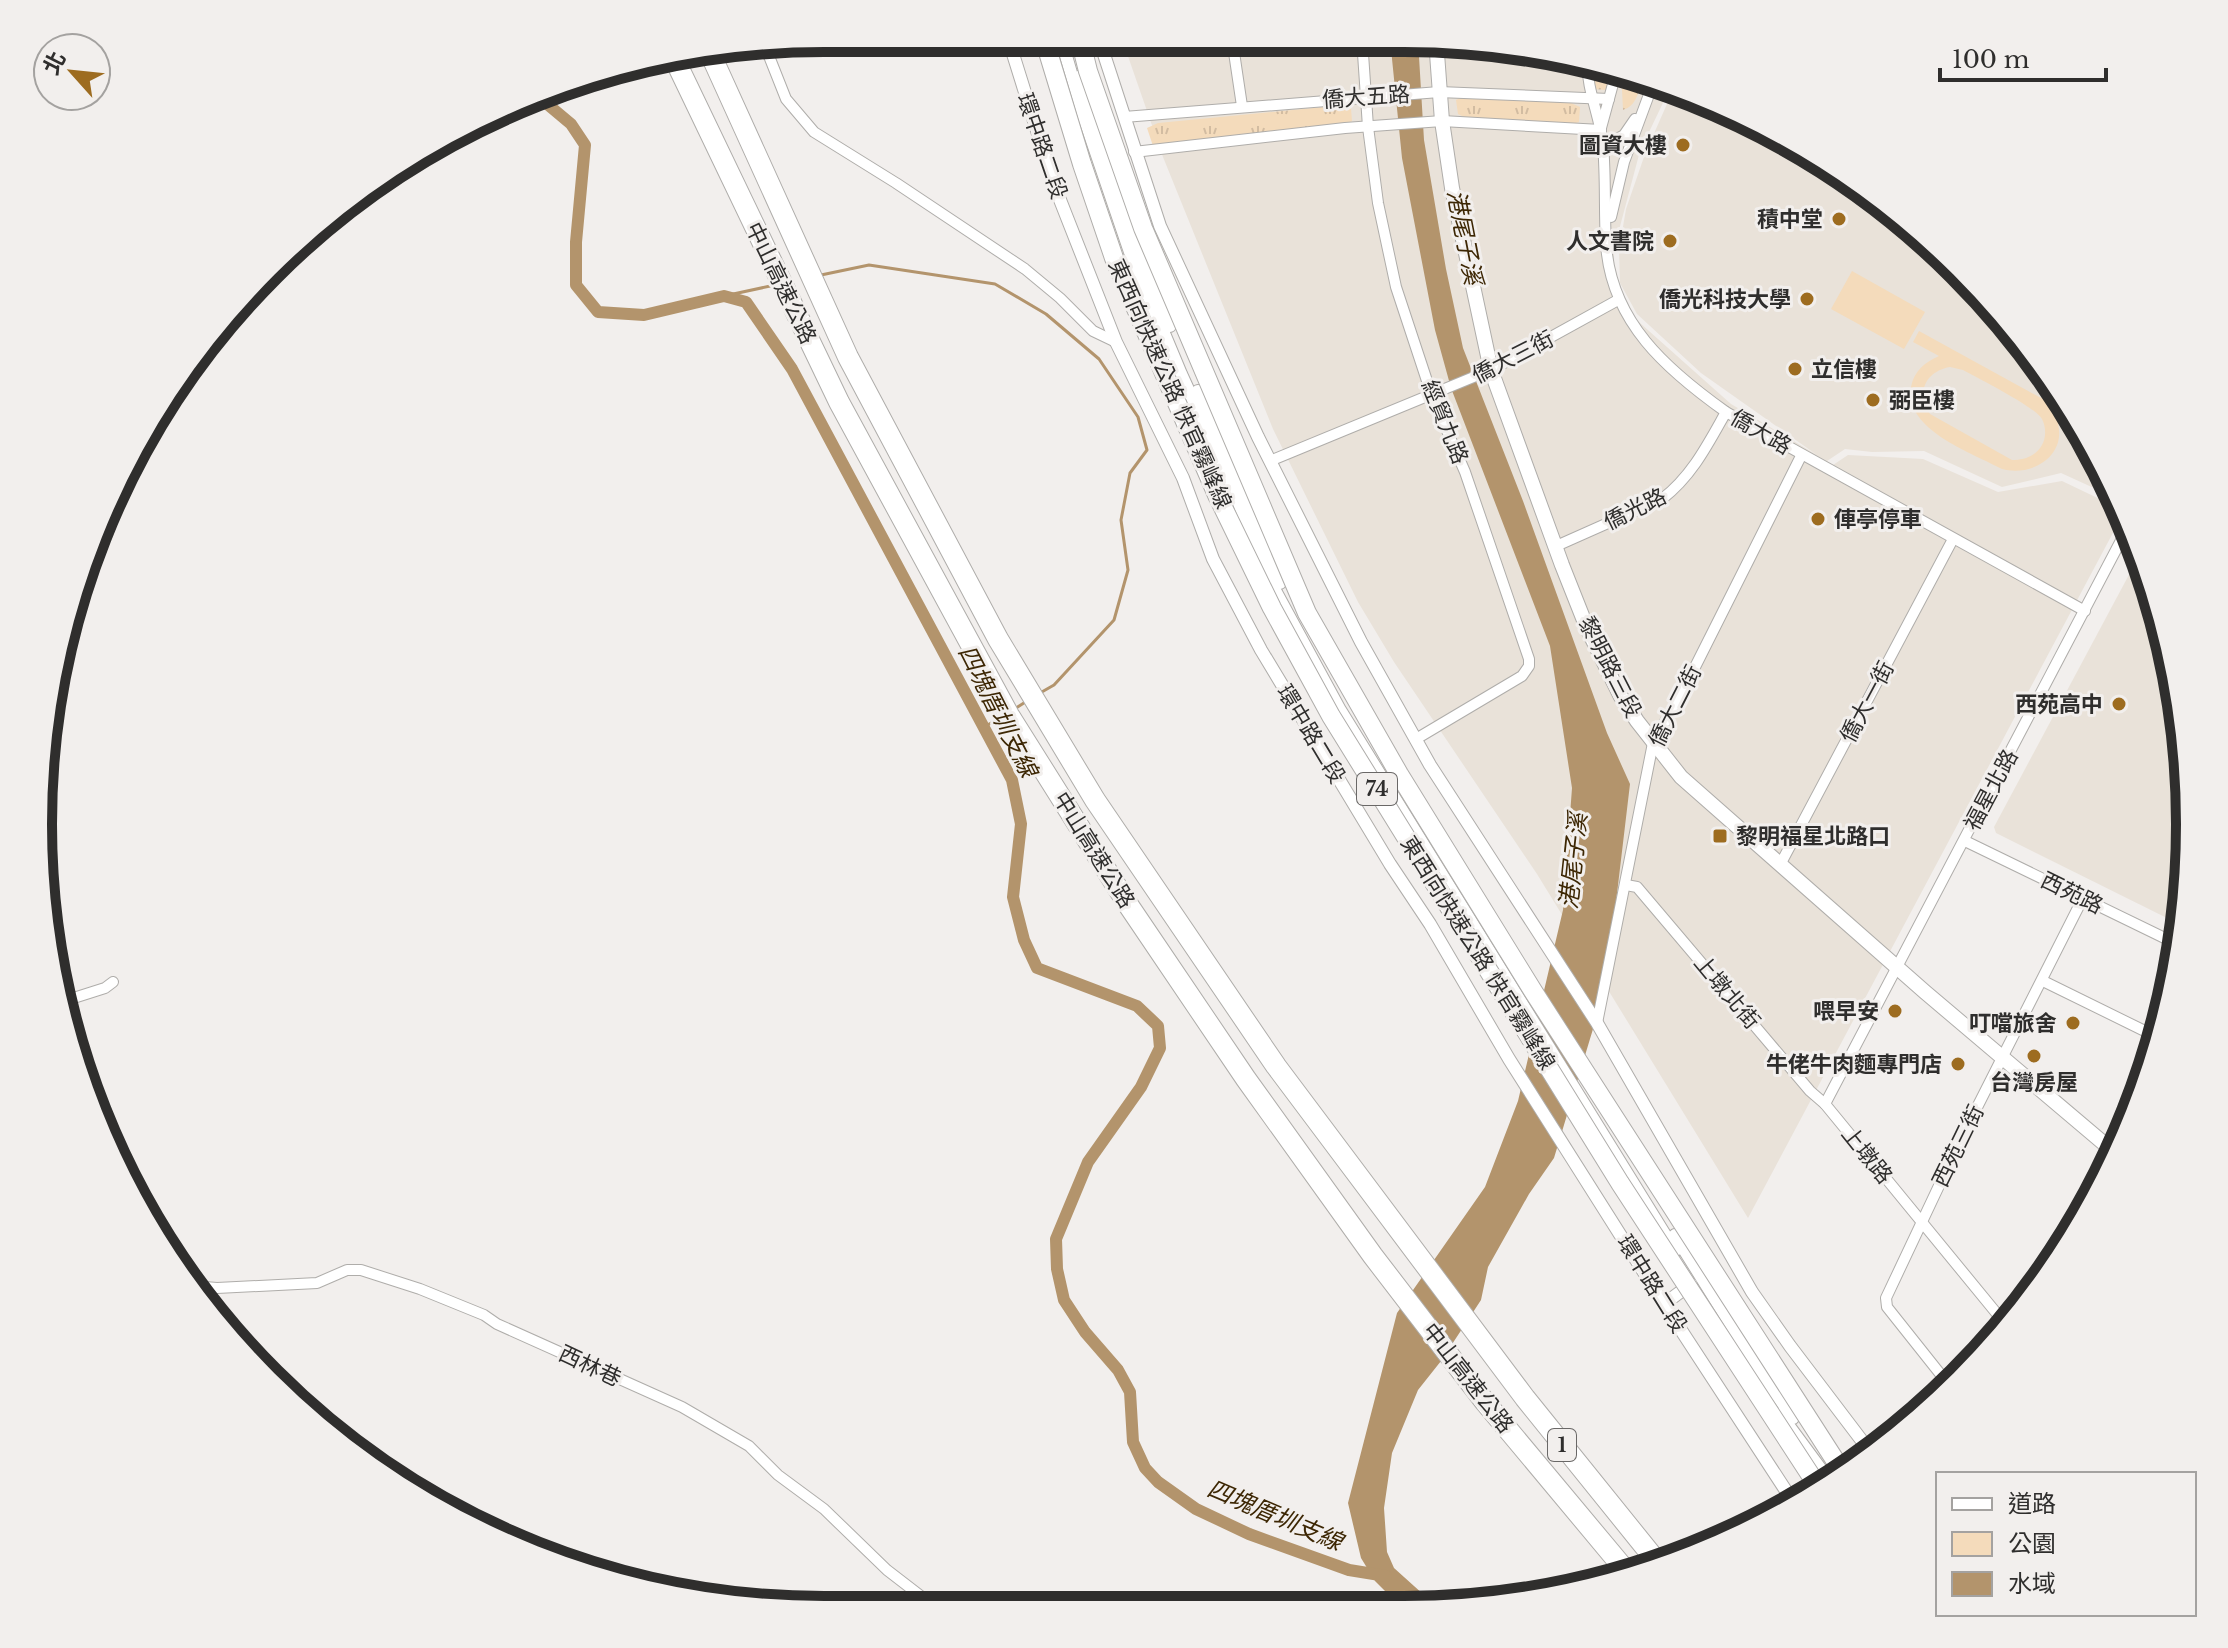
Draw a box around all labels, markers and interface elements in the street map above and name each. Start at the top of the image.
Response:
north arrow [32,32,112,112]
scale bar [1940,32,2106,82]
text: 100 m [1952,45,2030,74]
text: 北 [38,47,72,79]
street label: 僑大五路 [1321,80,1411,114]
street label: 環中路二段 [1011,90,1073,202]
place label: 圖資大樓 [1579,132,1667,159]
marker: 圖資大樓 [1674,136,1692,154]
water label: 港尾子溪 [1442,187,1489,290]
place label: 積中堂 [1757,206,1823,233]
marker: 積中堂 [1830,210,1848,228]
street label: 中山高速公路 [740,218,822,348]
place label: 人文書院 [1566,228,1654,255]
marker: 人文書院 [1661,232,1679,250]
street label: 東西向快速公路 快官霧峰線 [1103,255,1237,513]
place label: 僑光科技大學 [1659,286,1791,313]
marker: 僑光科技大學 [1798,290,1816,308]
street label: 僑大三街 [1468,325,1558,389]
place label: 立信樓 [1811,356,1877,383]
marker: 立信樓 [1786,360,1804,378]
street label: 經貿九路 [1416,376,1474,468]
place label: 弼臣樓 [1889,387,1955,414]
marker: 弼臣樓 [1864,391,1882,409]
street label: 僑大路 [1726,404,1796,460]
street label: 僑光路 [1599,482,1671,536]
place label: 俥亭停車 [1834,506,1922,533]
marker: 俥亭停車 [1809,510,1827,528]
street label: 黎明路三段 [1573,612,1647,722]
water label: 四塊厝圳支線 [952,640,1045,784]
street label: 僑大一街 [1834,657,1900,747]
street label: 僑大二街 [1643,661,1707,751]
street label: 環中路二段 [1271,680,1351,788]
place label: 西苑高中 [2015,691,2103,718]
marker: 西苑高中 [2110,695,2128,713]
street label: 福星北路 [1958,745,2024,835]
road number: 74 [1357,773,1397,805]
street label: 中山高速公路 [1048,787,1140,913]
water label: 港尾子溪 [1554,809,1593,910]
place label: 黎明福星北路口 [1736,823,1890,850]
marker: 黎明福星北路口 [1711,827,1729,845]
street label: 東西向快速公路 快官霧峰線 [1395,831,1561,1075]
street label: 西苑路 [2036,866,2108,920]
street label: 上墩北街 [1688,950,1766,1034]
place label: 喂早安 [1813,998,1879,1025]
marker: 喂早安 [1886,1002,1904,1020]
place label: 叮噹旅舍 [1969,1010,2057,1037]
marker: 叮噹旅舍 [2064,1014,2082,1032]
marker: 台灣房屋 [2025,1047,2043,1065]
place label: 牛佬牛肉麵專門店 [1766,1051,1942,1078]
marker: 牛佬牛肉麵專門店 [1949,1055,1967,1073]
place label: 台灣房屋 [1990,1069,2078,1096]
street label: 西苑三街 [1927,1101,1989,1191]
street label: 上墩路 [1836,1121,1898,1189]
street label: 環中路二段 [1611,1230,1693,1338]
street label: 中山高速公路 [1417,1318,1519,1438]
street label: 西林巷 [554,1340,626,1392]
road number: 1 [1548,1429,1576,1461]
legend [1936,1472,2196,1616]
water label: 四塊厝圳支線 [1203,1474,1350,1558]
text: 道路 [2008,1489,2056,1518]
text: 公園 [2008,1529,2056,1558]
text: 水域 [2008,1569,2056,1598]

